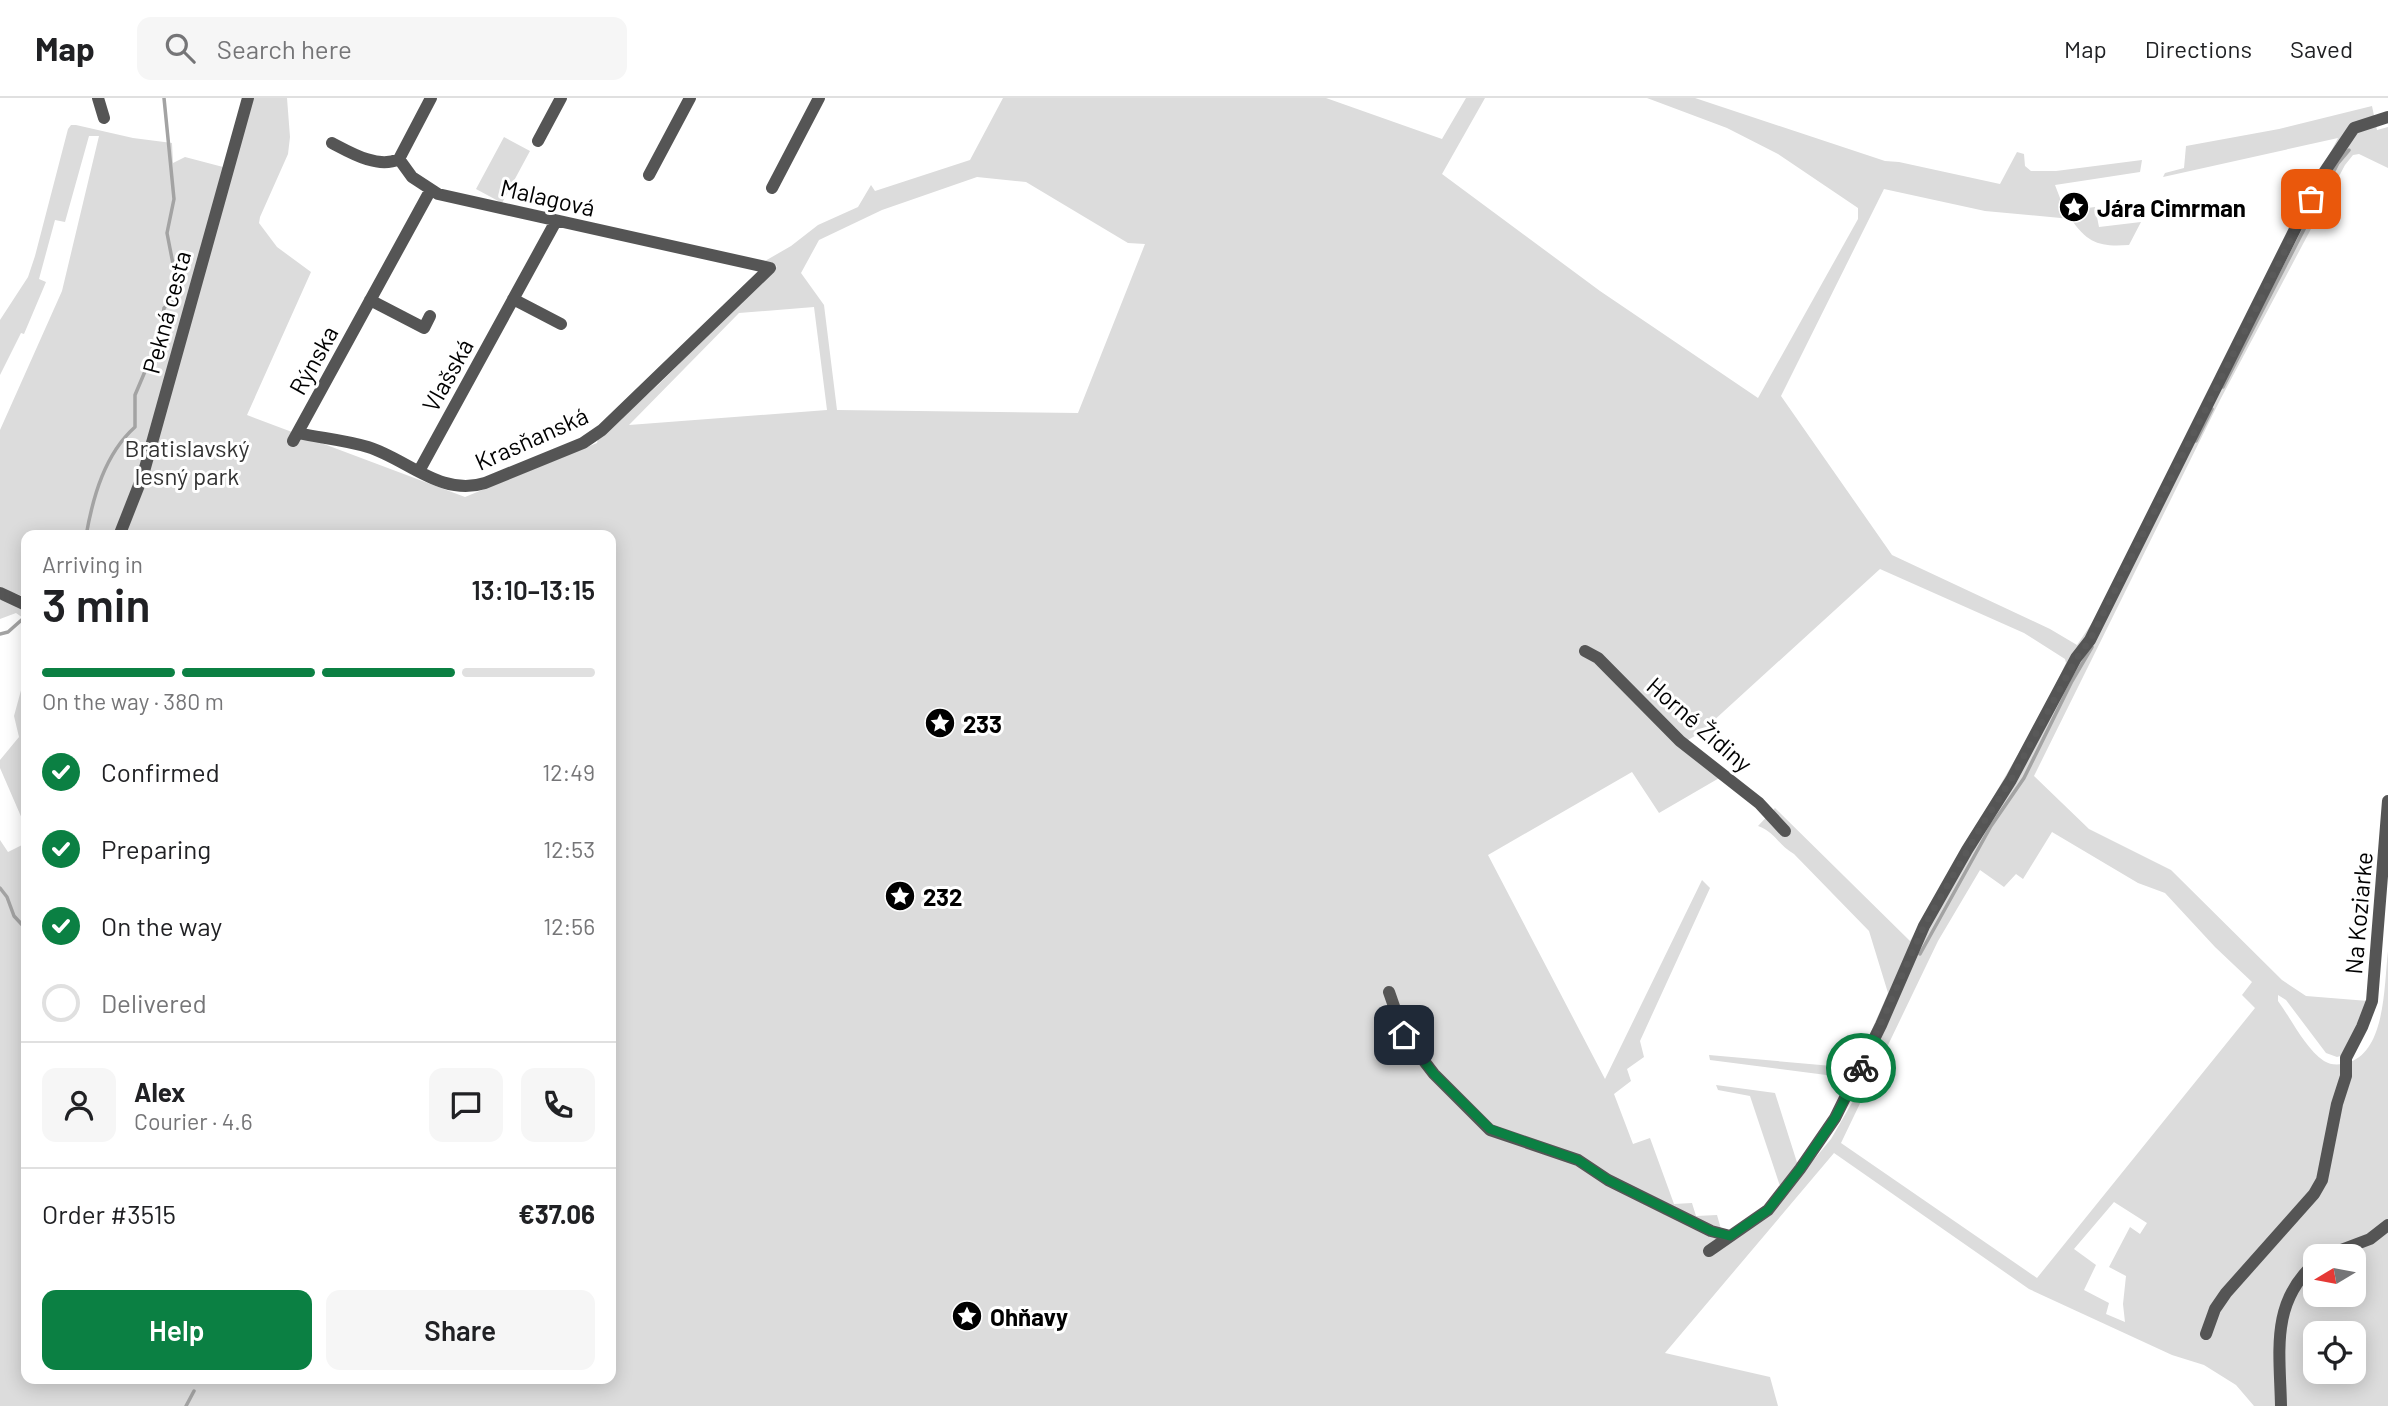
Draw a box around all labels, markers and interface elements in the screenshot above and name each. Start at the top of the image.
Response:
search box [137,17,627,80]
text: Map [35,28,95,68]
icon: search [161,29,199,67]
text: Search here [217,33,352,64]
text: Map [2064,34,2107,63]
text: Directions [2145,34,2252,63]
text: Saved [2290,34,2353,63]
pin [2281,169,2341,229]
street label: Malagová [498,172,598,222]
icon: bag [2292,180,2330,218]
place icon: Jára Cimrman [2057,190,2091,224]
place label: Jára Cimrman [2097,193,2246,222]
street label: Pekná cesta [136,247,196,377]
street label: Rýnska [282,320,344,400]
street label: Vlašská [415,334,479,416]
street label: Krasňanská [470,400,592,476]
park label: Bratislavský lesný park [124,433,250,490]
text: Arriving in [42,550,143,578]
text: 13:10–13:15 [472,574,595,605]
text: 3 min [42,576,151,631]
street label: Horné Židiny [1641,670,1759,778]
text: On the way · 380 m [42,687,224,715]
place icon: 233 [923,706,957,740]
place label: 233 [963,709,1002,738]
icon: check [42,753,80,791]
text: Confirmed [101,756,220,787]
text: 12:49 [542,758,595,786]
icon: check [42,830,80,868]
text: Preparing [101,833,211,864]
text: 12:53 [543,835,595,863]
street label: Na Koziarke [2338,851,2378,975]
place icon: 232 [883,879,917,913]
place label: 232 [923,882,963,911]
icon: check [42,907,80,945]
text: On the way [101,910,222,941]
text: 12:56 [543,912,595,940]
text: Delivered [101,987,207,1018]
pin [1374,1005,1434,1065]
icon: home [1385,1016,1423,1054]
courier [1826,1033,1896,1103]
icon: bike [1842,1049,1880,1087]
button: person [42,1068,116,1142]
button: chat [429,1068,503,1142]
button: phone [521,1068,595,1142]
text: Alex [134,1076,185,1107]
text: Courier · 4.6 [134,1107,253,1135]
text: Order #3515 [42,1198,176,1229]
text: €37.06 [518,1198,595,1229]
north arrow [2303,1244,2366,1307]
map controls [2303,1244,2366,1384]
button: Help [42,1290,312,1370]
button: Share [326,1290,595,1370]
place icon: Ohňavy [950,1299,984,1333]
place label: Ohňavy [990,1302,1068,1331]
button: locate [2303,1321,2366,1384]

